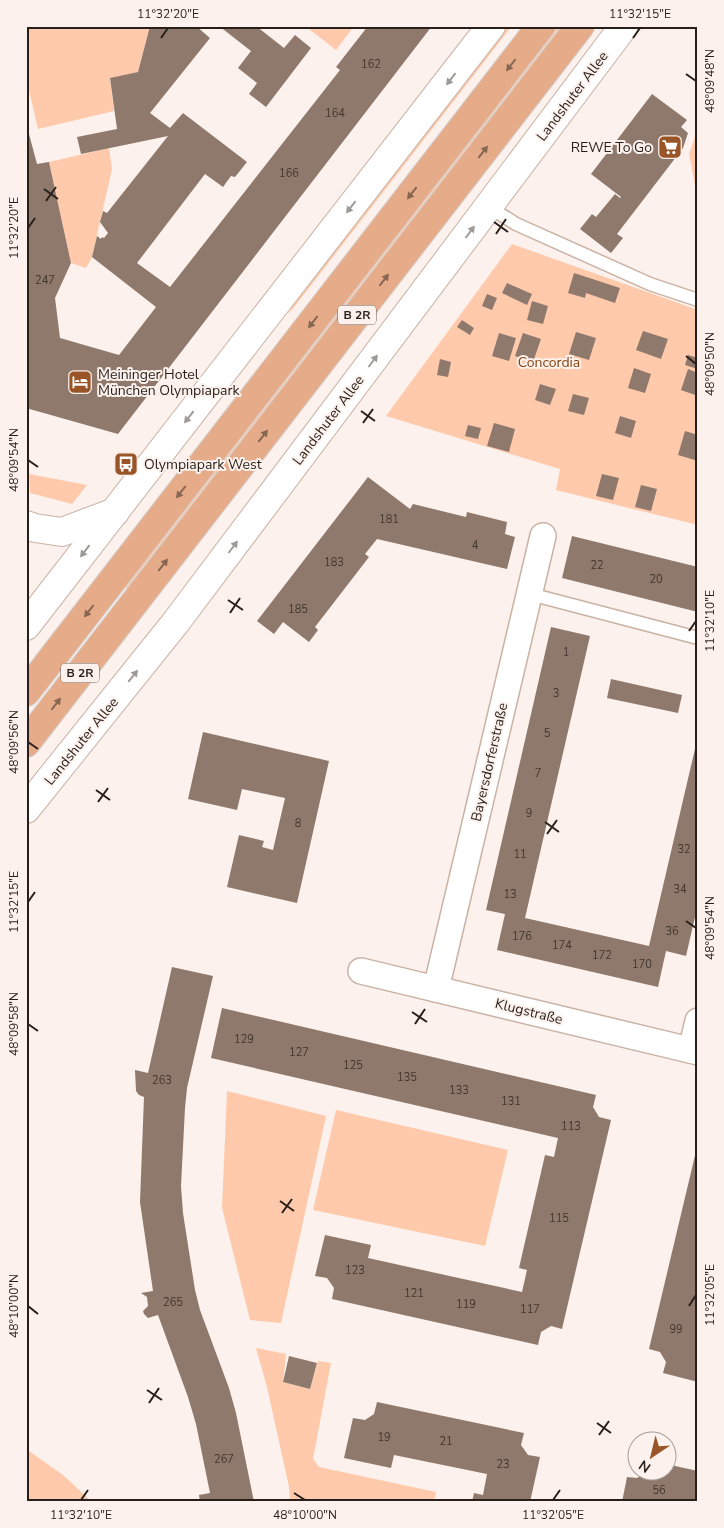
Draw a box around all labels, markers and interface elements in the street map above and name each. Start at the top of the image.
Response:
text: 11°32'20"E [137,6,199,22]
text: 11°32'15"E [609,6,671,22]
street label: Landshuter Allee [532,48,612,145]
text: 48°09'48"N [702,49,718,113]
house number: 162 [361,57,381,72]
one-way arrow [506,58,517,71]
one-way arrow [446,72,456,86]
house number: 164 [325,106,345,121]
supermarket icon: REWE To Go [657,134,683,160]
place label: REWE To Go [571,138,652,157]
one-way arrow [478,145,488,159]
house number: 166 [279,166,299,181]
one-way arrow [407,186,417,200]
text: 11°32'20"E [6,197,22,259]
one-way arrow [346,200,357,213]
one-way arrow [465,226,476,239]
house number: 247 [35,273,55,288]
one-way arrow [378,274,389,287]
road number: B 2R [338,306,376,324]
one-way arrow [307,315,318,328]
text: 48°09'50"N [702,332,718,396]
park label: Concordia [518,353,580,372]
one-way arrow [367,355,378,368]
place label: Meininger Hotel München Olympiapark [98,365,241,400]
hotel icon: Meininger Hotel München Olympiapark [67,369,93,395]
street label: Landshuter Allee [288,372,368,469]
one-way arrow [184,410,194,424]
text: 48°09'54"N [6,428,22,492]
one-way arrow [257,430,268,443]
bus stop icon: Olympiapark West [113,451,139,477]
place label: Olympiapark West [144,455,262,474]
one-way arrow [176,485,186,499]
house number: 181 [379,512,399,527]
house number: 4 [472,538,479,553]
one-way arrow [227,541,238,554]
one-way arrow [80,544,90,558]
house number: 183 [324,555,344,570]
house number: 22 [590,558,604,573]
one-way arrow [158,559,169,572]
house number: 20 [649,572,663,587]
text: 11°32'10"E [702,590,718,652]
house number: 185 [288,602,308,617]
one-way arrow [84,604,94,618]
house number: 1 [563,645,569,660]
road number: B 2R [61,664,99,682]
one-way arrow [128,669,139,682]
house number: 3 [553,686,559,701]
street label: Landshuter Allee [40,693,123,789]
one-way arrow [51,697,61,711]
street label: Bayersdorferstraße [467,701,512,823]
text: 48°09'56"N [6,710,22,774]
house number: 5 [544,726,551,741]
house number: 7 [535,766,541,781]
house number: 9 [526,806,532,821]
house number: 8 [295,816,302,831]
house number: 32 [677,842,691,857]
house number: 11 [513,847,527,862]
text: 11°32'15"E [6,871,22,933]
house number: 34 [673,882,687,897]
house number: 13 [503,887,517,902]
text: 48°09'54"N [702,896,718,960]
house number: 36 [665,924,679,939]
house number: 176 [512,929,532,944]
house number: 174 [552,938,572,953]
house number: 172 [592,948,612,963]
house number: 170 [632,957,652,972]
text: 48°09'58"N [6,992,22,1056]
street label: Klugstraße [493,994,565,1029]
house number: 129 [234,1032,254,1047]
house number: 127 [289,1045,309,1060]
house number: 125 [343,1058,363,1073]
house number: 135 [397,1070,417,1085]
house number: 263 [152,1073,172,1088]
house number: 133 [449,1083,469,1098]
house number: 131 [501,1094,521,1109]
house number: 113 [561,1119,581,1134]
house number: 115 [549,1211,569,1226]
house number: 123 [345,1263,365,1278]
text: 11°32'05"E [702,1264,718,1326]
text: 48°10'00"N [6,1274,22,1338]
house number: 121 [404,1286,424,1301]
house number: 265 [163,1295,183,1310]
house number: 119 [456,1297,476,1312]
house number: 117 [520,1302,540,1317]
house number: 99 [669,1322,683,1337]
house number: 19 [377,1430,391,1445]
north arrow [626,1430,676,1480]
house number: 21 [439,1434,453,1449]
house number: 267 [214,1452,234,1467]
text: N [635,1455,655,1477]
house number: 23 [496,1457,510,1472]
house number: 56 [652,1483,666,1498]
text: 11°32'10"E [50,1507,112,1523]
text: 48°10'00"N [273,1507,337,1523]
text: 11°32'05"E [522,1507,584,1523]

